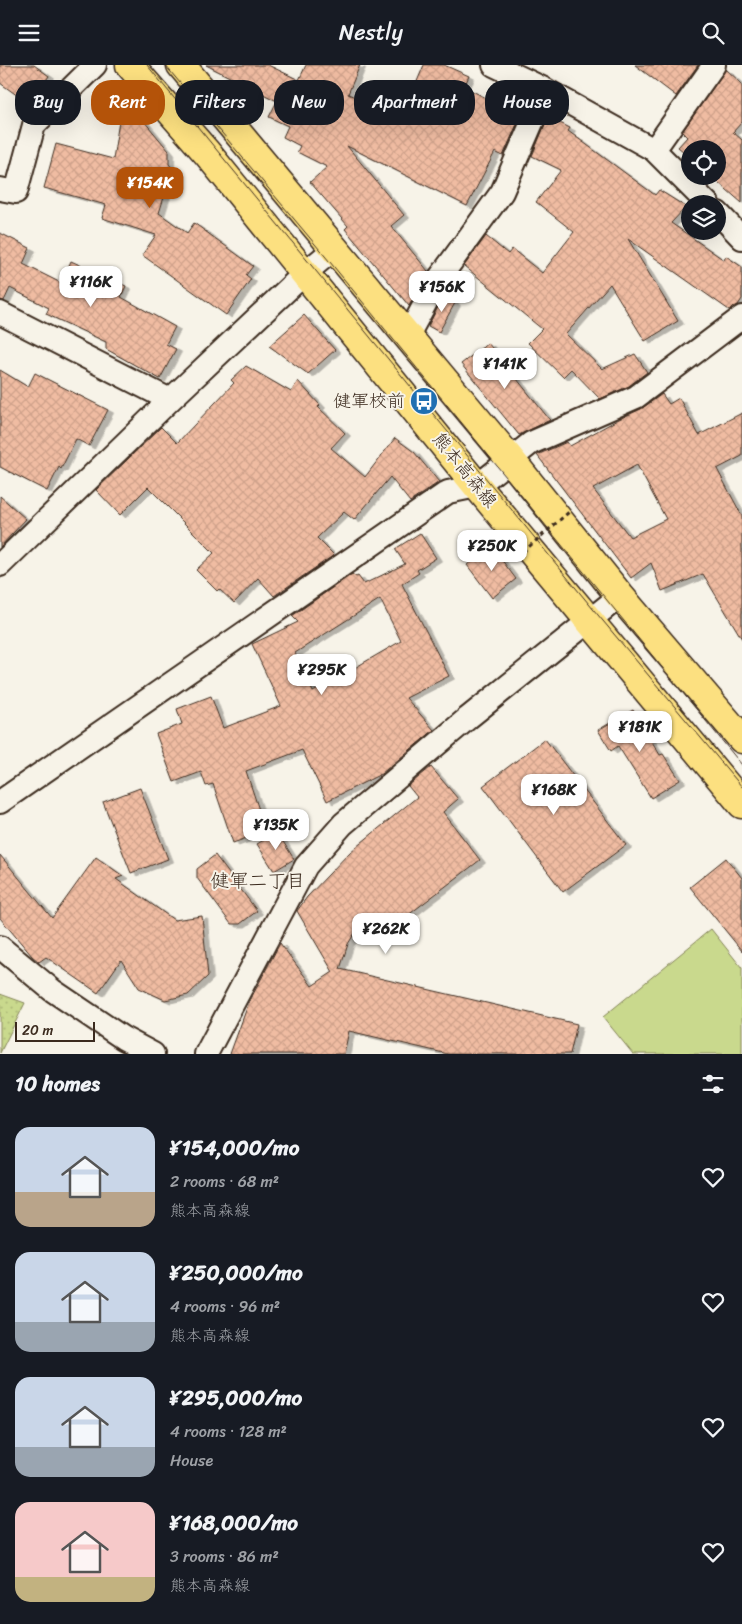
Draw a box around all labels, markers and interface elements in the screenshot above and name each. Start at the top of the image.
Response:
text: Nestly [339,13,403,52]
icon: menu [15,19,43,47]
icon: search [699,19,727,47]
chip: Buy [15,80,81,125]
chip: Rent [91,80,165,125]
chip: Filters [175,80,264,125]
chip: New [274,80,344,125]
chip: Apartment [354,80,475,125]
chip: House [485,80,569,125]
map controls [681,140,726,240]
button: locate [681,140,726,185]
pin: ¥154K [115,167,185,209]
text: ¥154K [127,168,173,197]
button: layers [681,195,726,240]
pin: ¥116K [56,265,126,308]
text: ¥116K [70,267,112,296]
pin: ¥156K [407,271,477,313]
text: ¥156K [420,272,464,301]
pin: ¥141K [470,347,540,390]
text: ¥141K [484,349,526,378]
place label: 健軍校前 [333,385,405,417]
bus stop icon: 健軍校前 [409,386,439,416]
street label: 熊本高森線 [424,425,506,515]
pin: ¥250K [457,529,527,572]
text: ¥250K [468,531,516,560]
pin: ¥295K [287,653,357,696]
text: ¥295K [298,655,346,684]
pin: ¥181K [605,711,675,753]
text: ¥181K [619,712,661,741]
pin: ¥168K [519,773,589,816]
text: ¥168K [532,775,576,804]
pin: ¥135K [241,809,311,851]
text: ¥135K [254,810,298,839]
district label: 健軍二丁目 [210,864,306,897]
pin: ¥262K [351,913,421,955]
text: ¥262K [363,914,409,943]
text: 20 m [22,1018,53,1043]
scale bar [15,1019,95,1042]
text: 10 homes [15,1065,100,1103]
icon: filters [699,1070,727,1098]
text: ¥154,000/mo [170,1129,299,1167]
icon: home [55,1147,115,1207]
icon: heart [699,1163,727,1191]
text: 2 rooms · 68 m² [170,1167,279,1196]
text: 熊本高森線 [170,1196,250,1225]
text: ¥250,000/mo [170,1254,303,1292]
icon: home [55,1272,115,1332]
icon: heart [699,1288,727,1316]
text: 4 rooms · 96 m² [170,1292,280,1321]
text: 熊本高森線 [170,1321,250,1350]
text: ¥295,000/mo [170,1379,302,1417]
icon: home [55,1397,115,1457]
icon: heart [699,1413,727,1441]
text: 4 rooms · 128 m² [170,1417,287,1446]
text: House [170,1446,213,1475]
text: ¥168,000/mo [170,1504,298,1542]
icon: home [55,1522,115,1582]
icon: heart [699,1538,727,1566]
text: 3 rooms · 86 m² [170,1542,279,1571]
text: 熊本高森線 [170,1571,250,1600]

